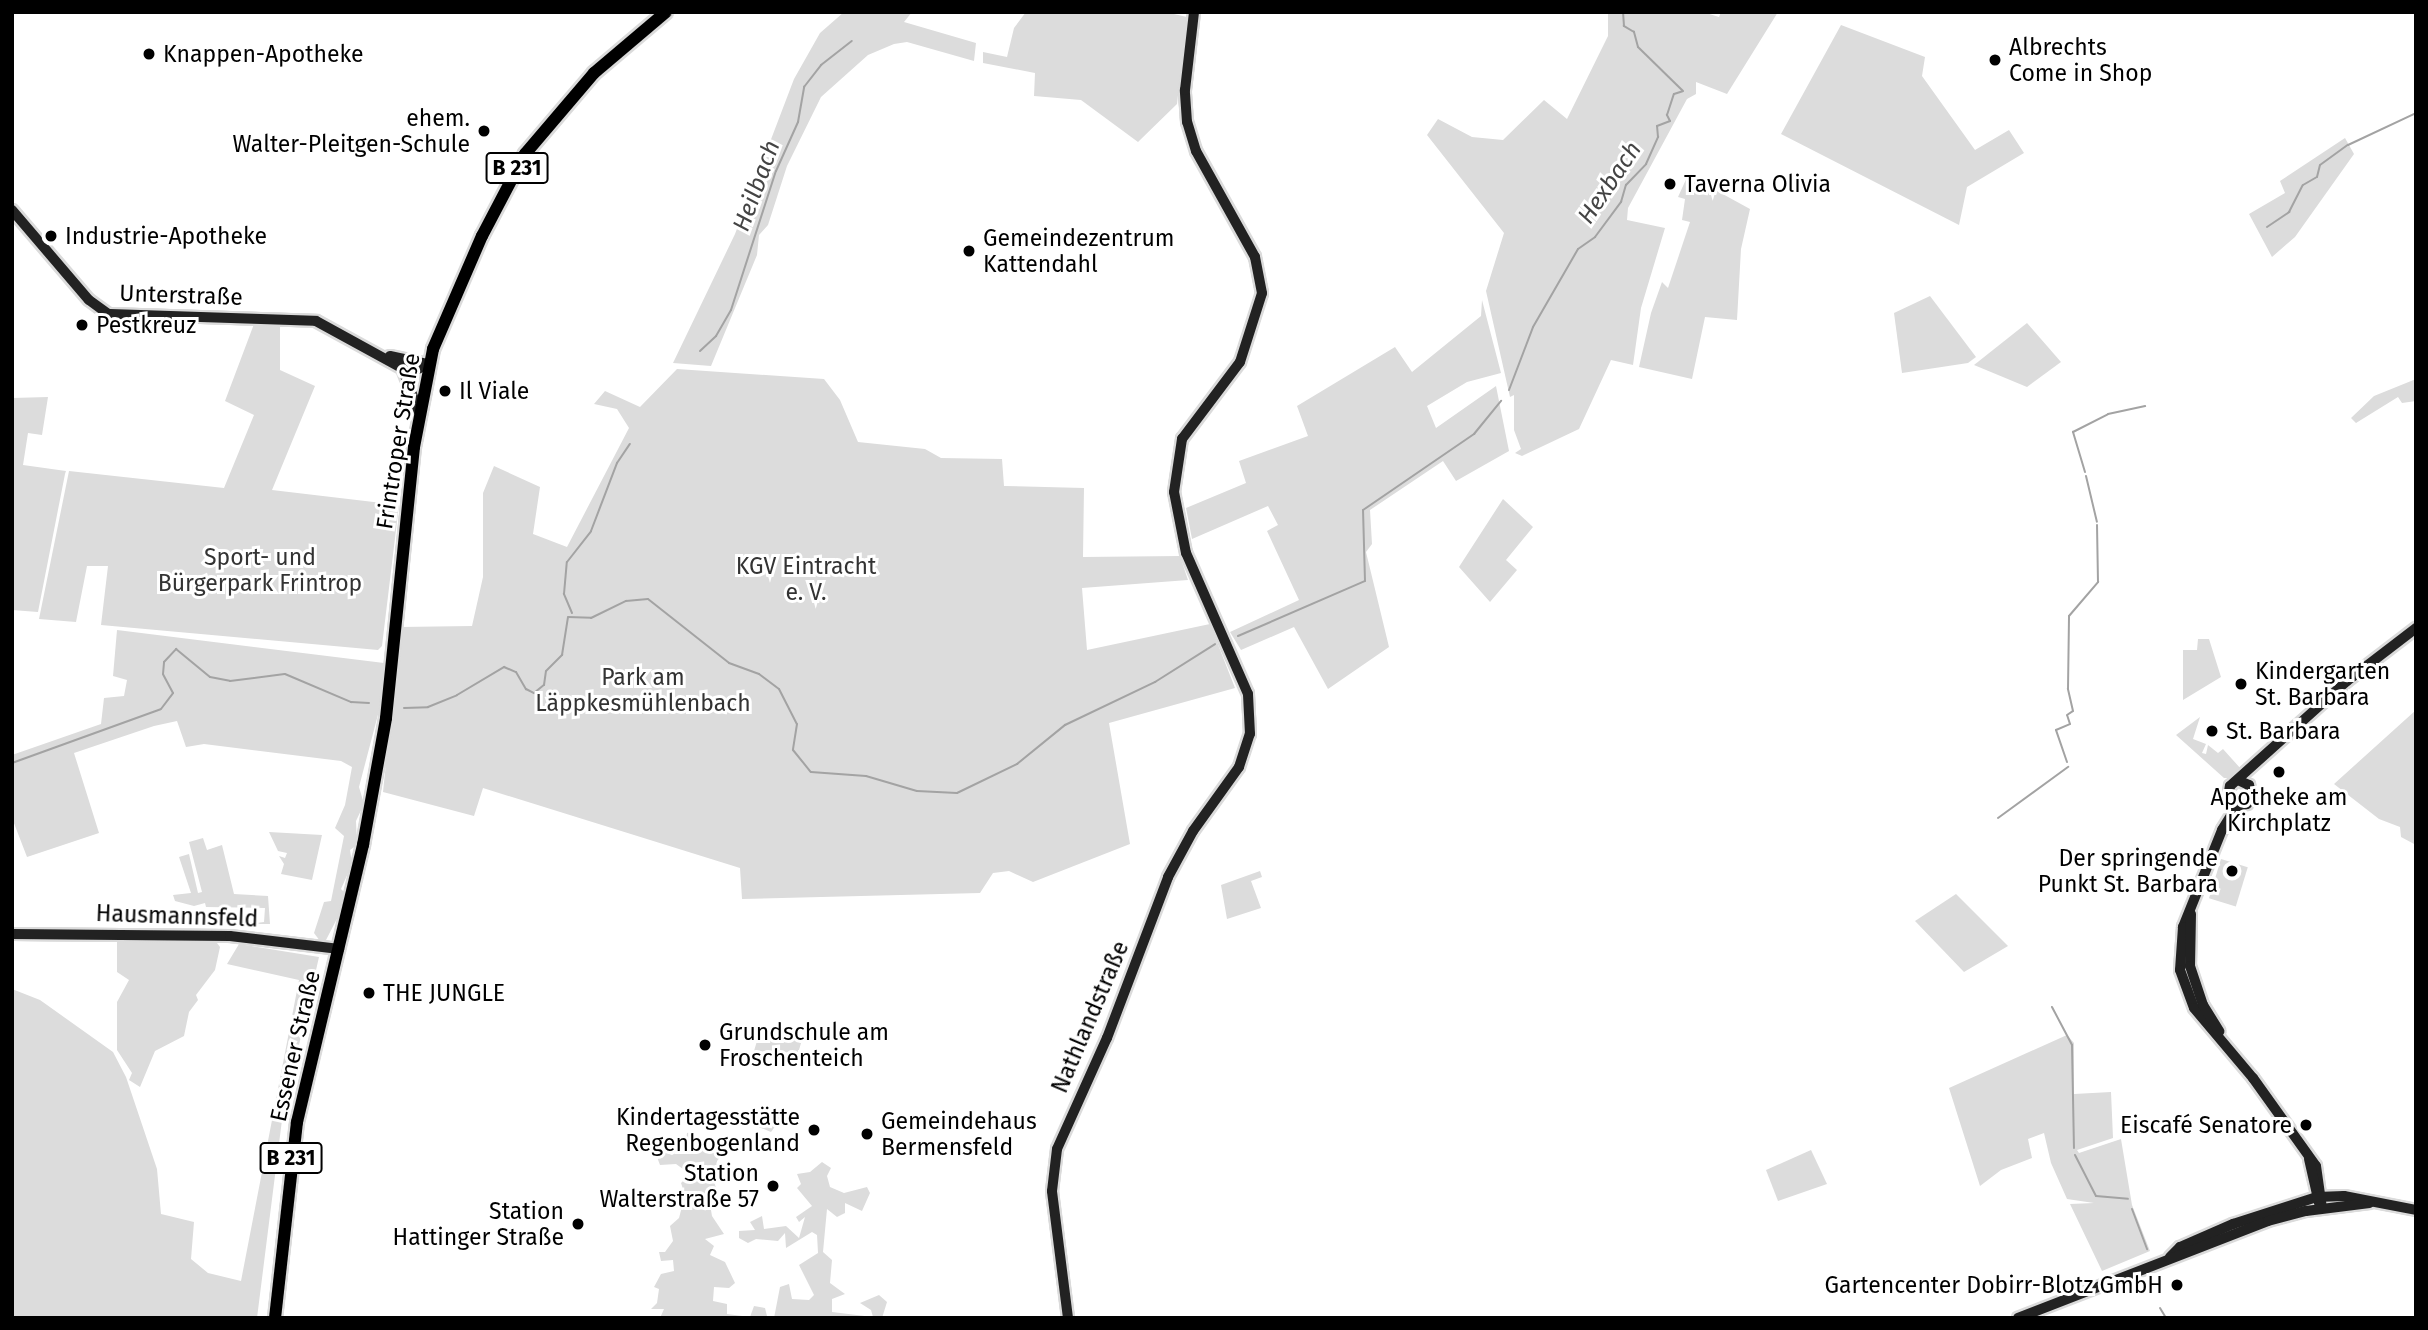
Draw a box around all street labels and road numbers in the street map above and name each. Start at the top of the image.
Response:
road number: B 231 [486,150,548,186]
street label: Unterstraße [119,279,243,311]
street label: Frintroper Straße [370,351,426,531]
street label: Hausmannsfeld [95,899,259,933]
street label: Nathlandstraße [1046,937,1134,1097]
street label: Essener Straße [264,968,326,1124]
road number: B 231 [260,1140,322,1176]

